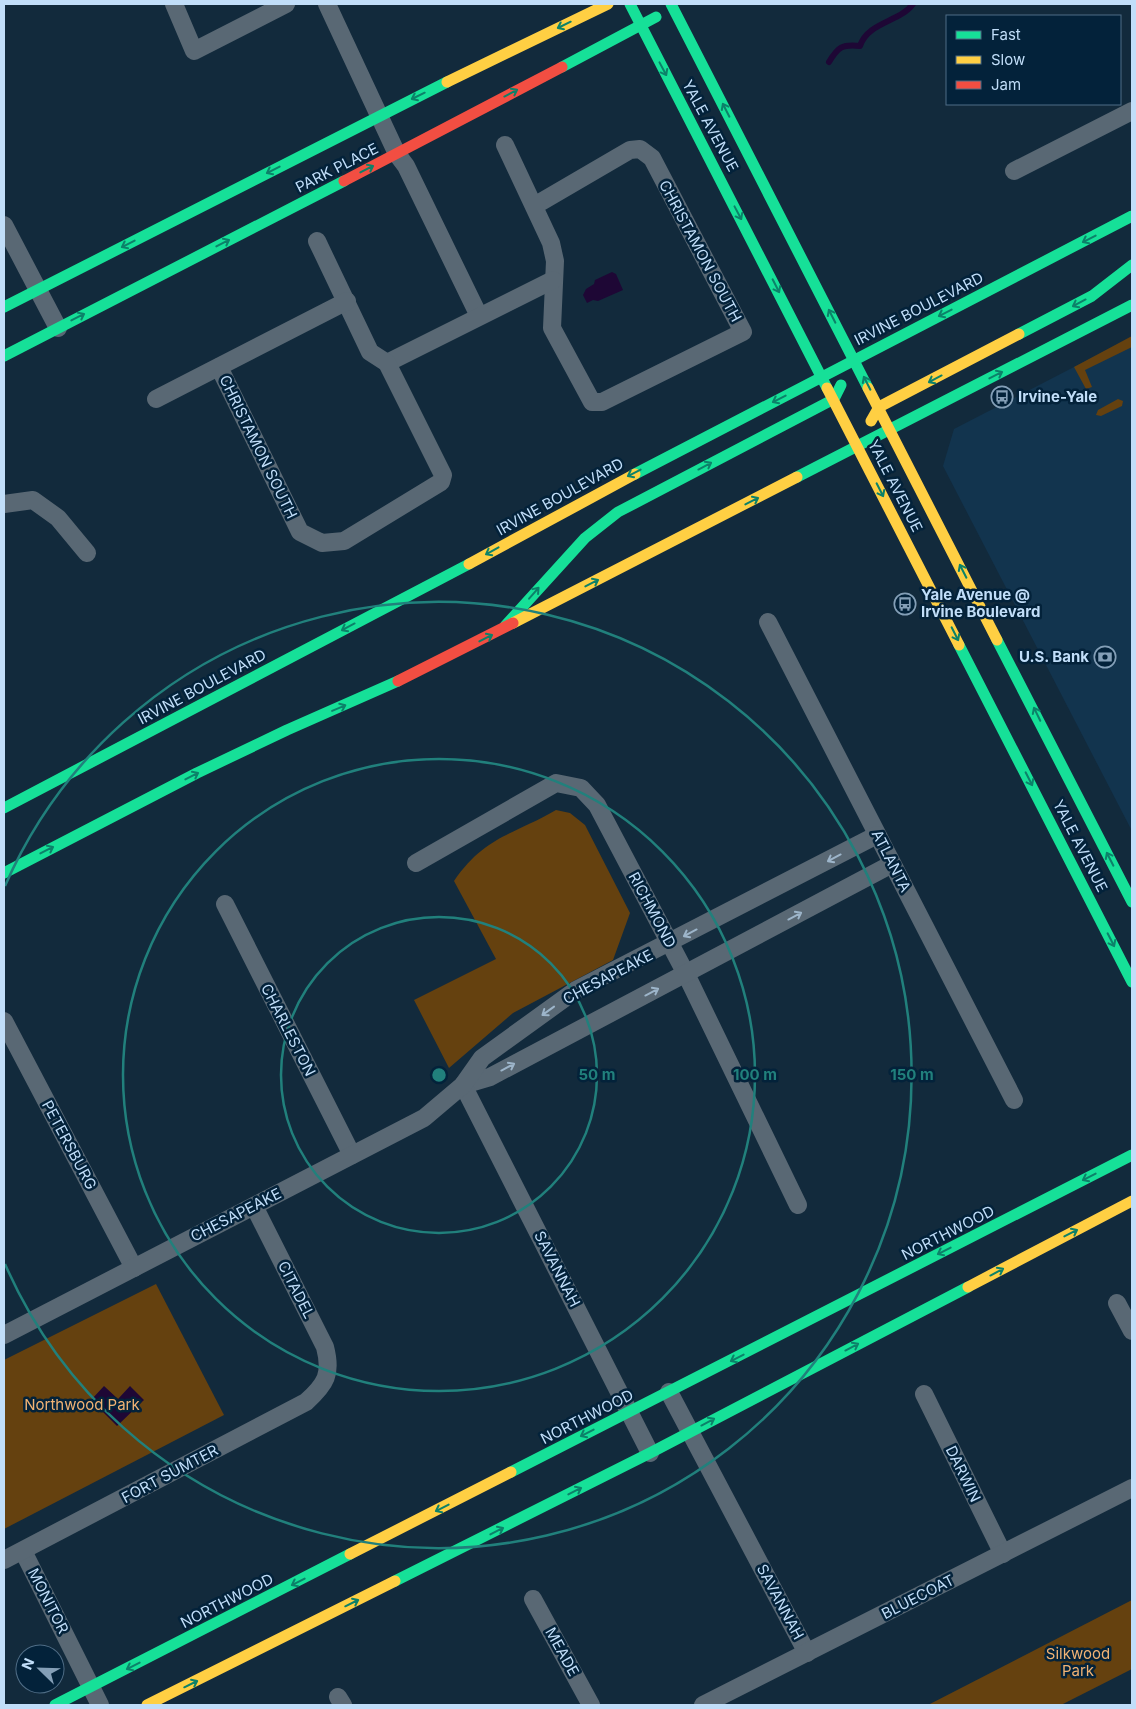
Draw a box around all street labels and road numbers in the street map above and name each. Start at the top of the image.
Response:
street label: YALE AVENUE [678,77,743,175]
street label: PARK PLACE [292,139,381,197]
street label: CHRISTAMON SOUTH [655,177,746,325]
street label: IRVINE BOULEVARD [851,268,987,349]
street label: CHRISTAMON SOUTH [215,372,302,522]
street label: YALE AVENUE [864,436,927,535]
street label: IRVINE BOULEVARD [493,454,627,539]
street label: IRVINE BOULEVARD [134,645,269,728]
street label: YALE AVENUE [1049,796,1112,895]
street label: ATLANTA [868,826,915,895]
street label: RICHMOND [625,869,680,951]
street label: CHESAPEAKE [560,945,656,1008]
street label: CHARLESTON [257,980,320,1079]
street label: PETERSBURG [38,1097,101,1193]
street label: CHESAPEAKE [187,1184,284,1246]
street label: NORTHWOOD [898,1201,997,1264]
street label: SAVANNAH [530,1228,585,1310]
street label: CITADEL [274,1258,319,1322]
street label: NORTHWOOD [537,1385,636,1448]
street label: FORT SUMTER [118,1440,222,1507]
street label: DARWIN [942,1442,985,1505]
street label: SAVANNAH [753,1561,808,1643]
street label: MONITOR [24,1565,73,1637]
street label: NORTHWOOD [177,1569,276,1632]
street label: BLUECOAT [878,1570,957,1623]
street label: MEADE [541,1624,584,1679]

